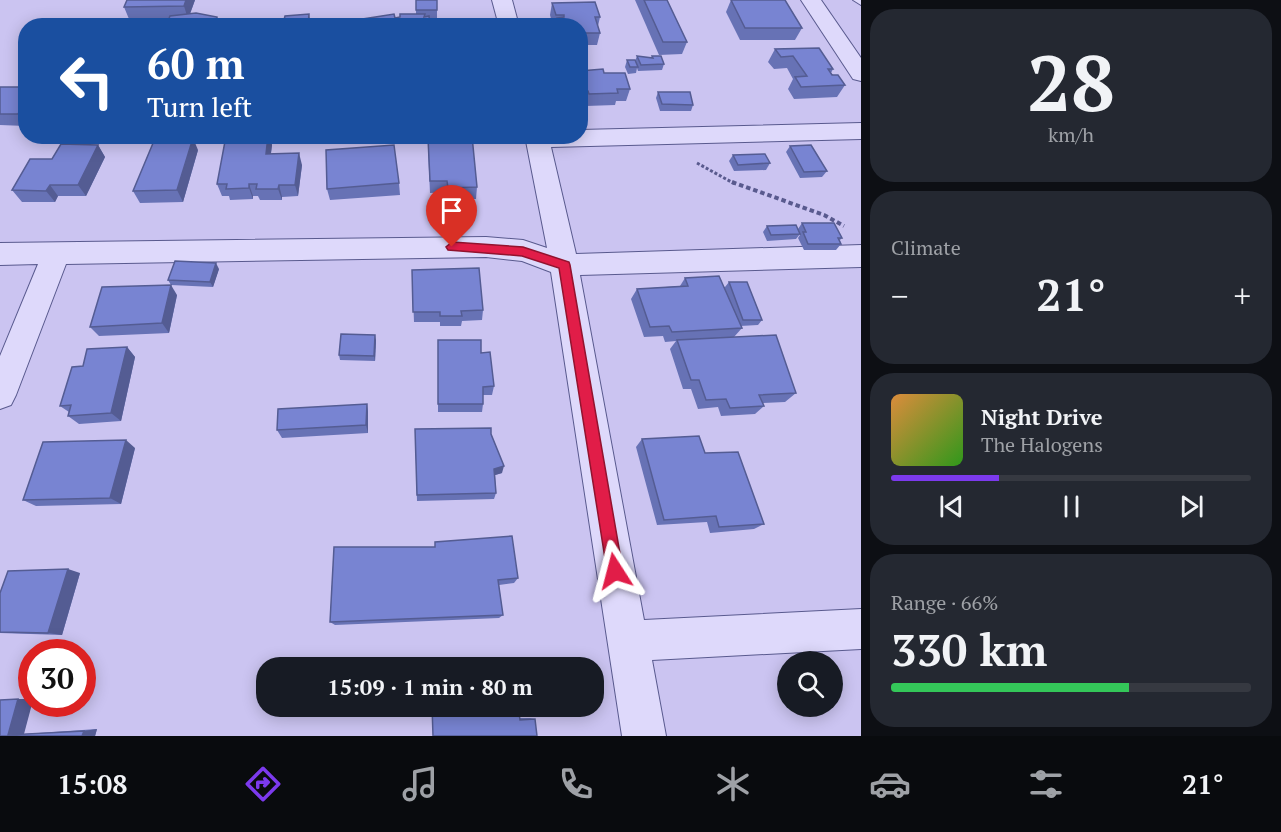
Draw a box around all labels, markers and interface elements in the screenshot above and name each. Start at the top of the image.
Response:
text: 28 [1027,30,1115,133]
text: 60 m [147,35,245,91]
icon: left [48,42,126,120]
text: Turn left [147,89,252,125]
text: km/h [1048,121,1094,148]
pin [426,185,477,247]
icon: arrive [435,194,468,227]
text: Climate [891,234,961,261]
text: 21° [1036,264,1106,324]
text: − [891,274,909,317]
text: + [1233,274,1251,317]
text: Night Drive [981,402,1103,431]
text: The Halogens [981,431,1103,458]
icon: previous [935,490,968,523]
icon: pause [1055,490,1088,523]
icon: next [1175,490,1208,523]
position arrow [583,539,647,603]
text: Range · 66% [891,589,998,616]
text: 330 km [891,619,1047,679]
speed limit sign: 30 [18,639,96,717]
map controls [777,651,843,717]
button: search [777,651,843,717]
text: 15:09 · 1 min · 80 m [327,672,533,701]
icon: directions [242,763,284,805]
icon: music [399,763,441,805]
icon: phone [555,763,597,805]
icon: climate [712,763,754,805]
icon: car [869,763,911,805]
icon: filters [1025,763,1067,805]
text: 15:08 [57,766,128,802]
text: 21° [1182,766,1224,802]

